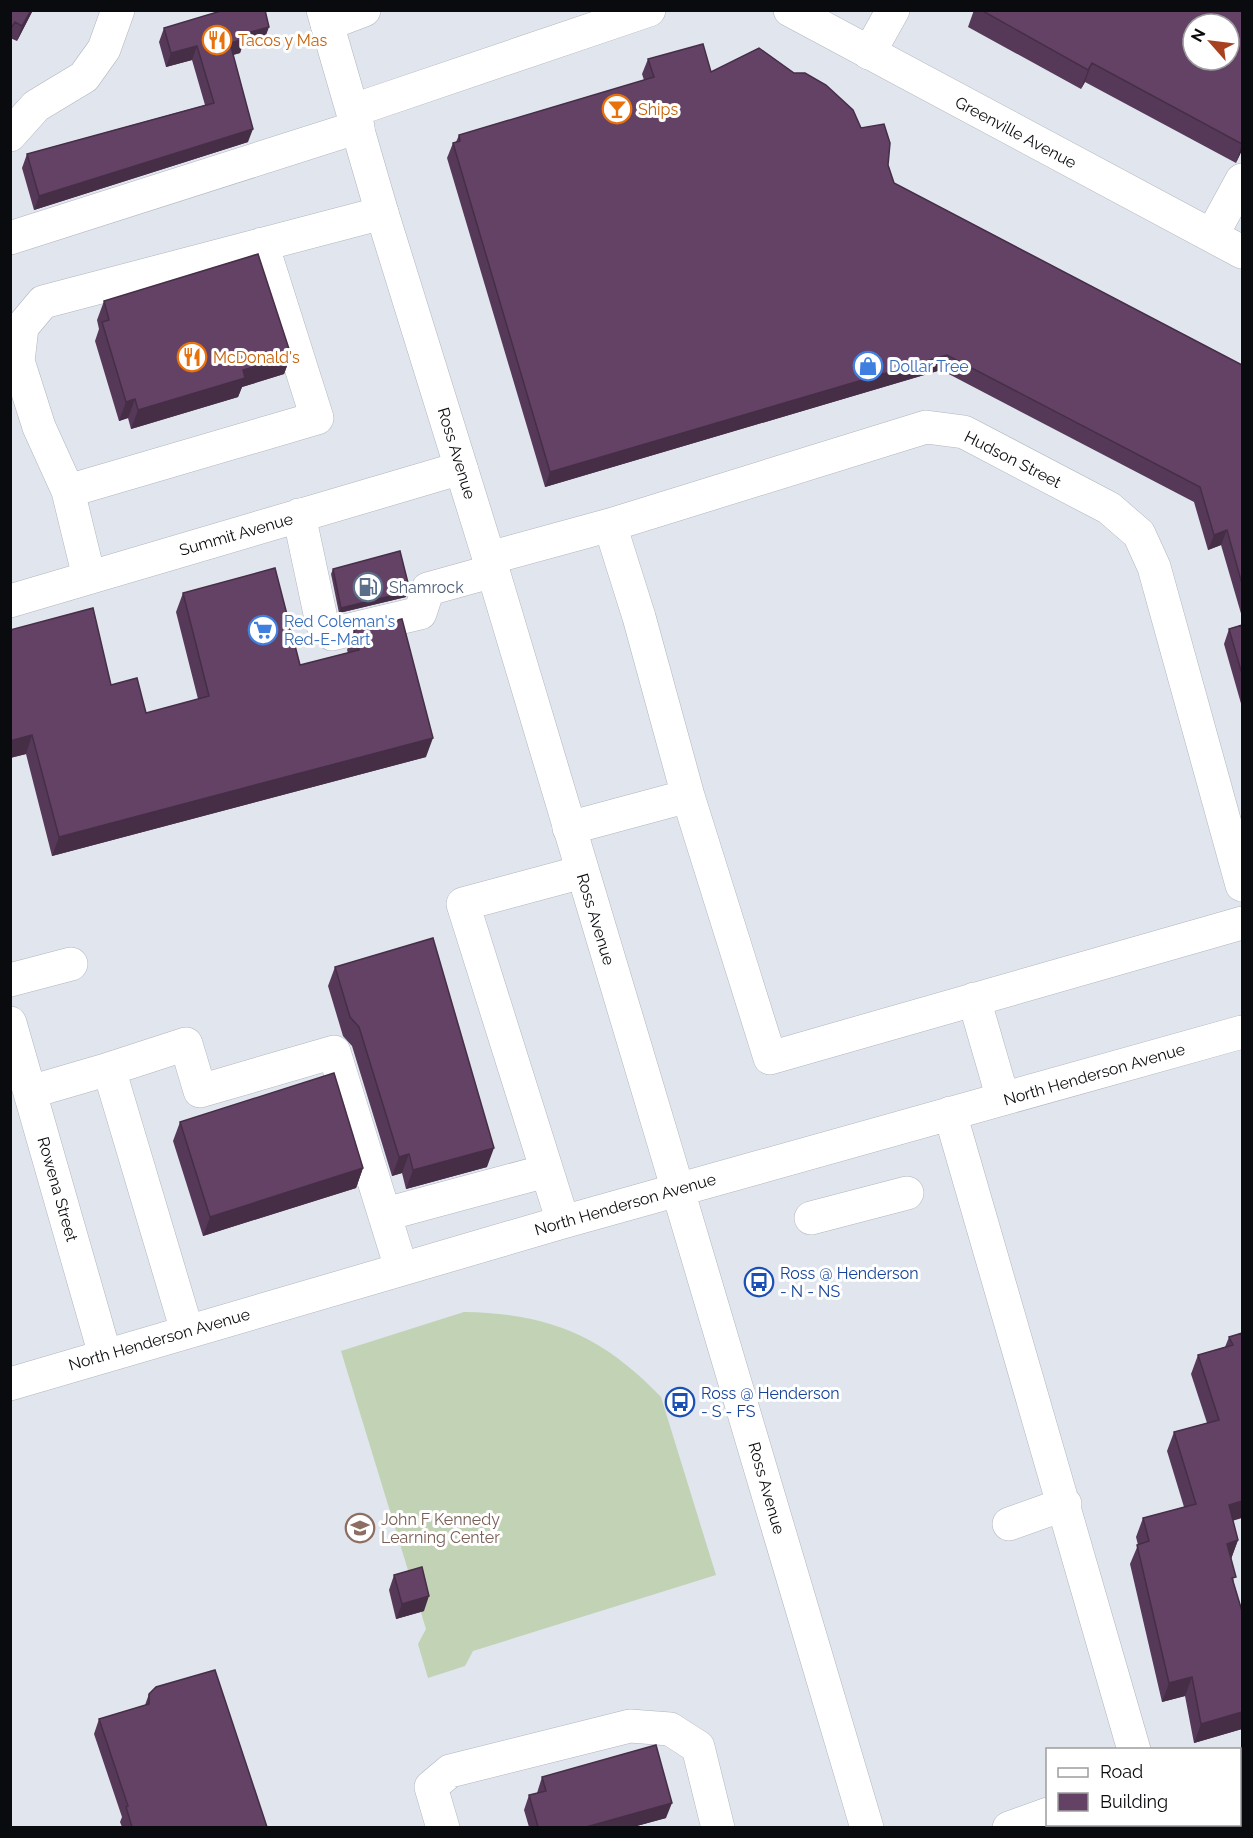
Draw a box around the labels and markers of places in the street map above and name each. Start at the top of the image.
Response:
restaurant icon: Tacos y Mas [201,24,233,56]
place label: Tacos y Mas [238,31,327,50]
bar icon: Ships [601,93,633,125]
place label: Ships [638,100,678,119]
restaurant icon: McDonald's [176,341,208,373]
place label: McDonald's [213,348,300,367]
shop icon: Dollar Tree [852,350,884,382]
place label: Dollar Tree [889,357,969,376]
fuel station icon: Shamrock [352,571,384,603]
place label: Shamrock [389,578,464,597]
place label: Red Coleman's Red-E-Mart [284,612,395,649]
supermarket icon: Red Coleman's Red-E-Mart [247,614,279,646]
place label: Ross @ Henderson - N - NS [780,1264,919,1301]
bus stop icon: Ross @ Henderson - N - NS [743,1266,775,1298]
place label: Ross @ Henderson - S - FS [701,1384,840,1421]
bus stop icon: Ross @ Henderson - S - FS [664,1386,696,1418]
place label: John F Kennedy Learning Center [381,1510,500,1547]
school or university icon: John F Kennedy Learning Center [344,1512,376,1544]

